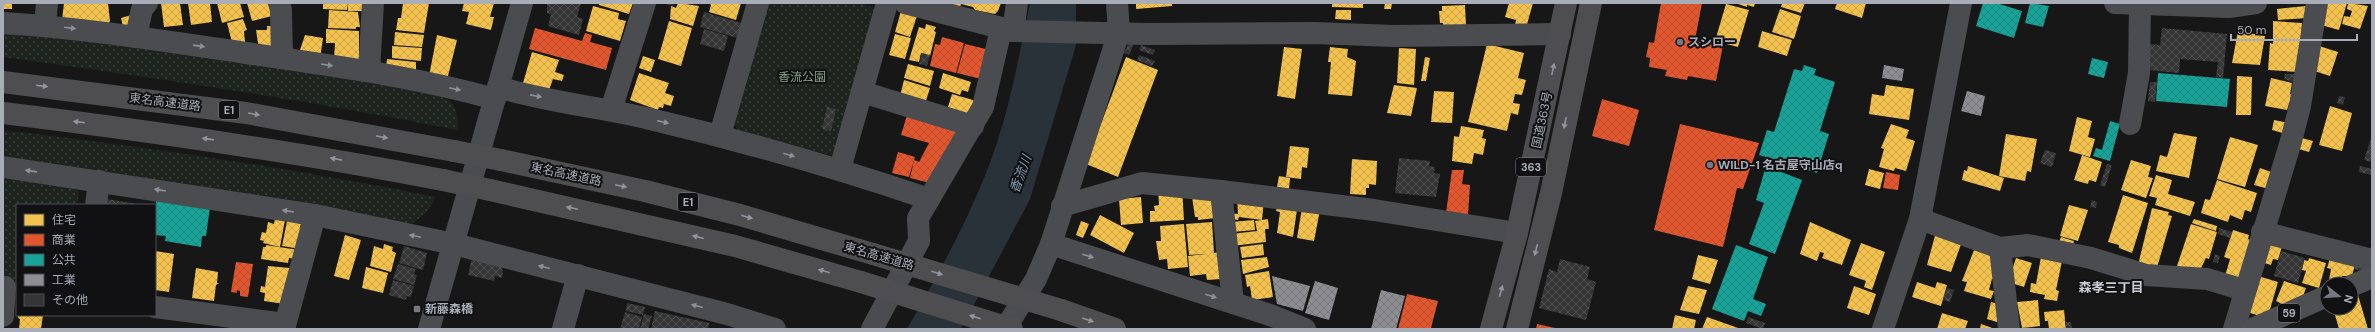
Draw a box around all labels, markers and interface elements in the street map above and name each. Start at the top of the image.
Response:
scale bar [2231,16,2357,42]
text: 50 m [2237,22,2266,38]
one-way arrow [64,25,76,32]
place label: スシロー [1688,34,1736,50]
marker: スシロー [1675,37,1685,47]
one-way arrow [192,43,205,49]
one-way arrow [321,62,333,68]
one-way arrow [1550,63,1556,75]
park label: 香流公園 [778,69,826,85]
one-way arrow [36,83,48,90]
one-way arrow [449,86,461,92]
street label: 東名高速道路 [128,90,202,114]
street label: 国道363号 [1528,90,1556,150]
one-way arrow [530,93,542,99]
road number: E1 [219,101,239,119]
one-way arrow [248,111,260,117]
one-way arrow [1562,117,1568,129]
one-way arrow [73,119,85,125]
one-way arrow [657,120,670,126]
one-way arrow [376,135,388,141]
one-way arrow [202,136,214,142]
water label: 香流川 [1006,151,1036,195]
one-way arrow [783,152,795,158]
one-way arrow [330,156,343,162]
place label: WILD-1 名古屋守山店q [1718,157,1843,173]
road number: 363 [1516,158,1546,176]
street label: 東名高速道路 [529,159,603,189]
marker: WILD-1 名古屋守山店q [1705,160,1715,170]
one-way arrow [25,168,37,174]
one-way arrow [615,183,627,189]
one-way arrow [154,186,166,192]
road number: E1 [678,193,698,211]
legend [16,204,156,316]
one-way arrow [565,204,578,210]
one-way arrow [282,207,294,213]
text: 住宅 [52,212,76,228]
one-way arrow [741,214,753,220]
text: 商業 [52,232,76,248]
one-way arrow [409,233,422,239]
one-way arrow [692,234,704,240]
street label: 東名高速道路 [842,238,916,274]
one-way arrow [1533,244,1539,256]
text: 公共 [52,252,76,268]
one-way arrow [1082,253,1094,259]
one-way arrow [538,264,550,270]
one-way arrow [817,268,829,274]
one-way arrow [931,270,943,276]
text: 工業 [52,272,76,288]
north arrow [2319,276,2359,316]
district label: 森孝三丁目 [2078,279,2144,296]
one-way arrow [1498,285,1504,297]
text: その他 [52,292,88,308]
one-way arrow [1206,293,1218,299]
text: N [2341,293,2356,305]
place label: 新藤森橋 [425,301,474,317]
one-way arrow [691,303,703,309]
marker: 新藤森橋 [412,304,422,314]
road number: 59 [2278,304,2300,322]
one-way arrow [968,314,980,320]
one-way arrow [1083,317,1095,323]

